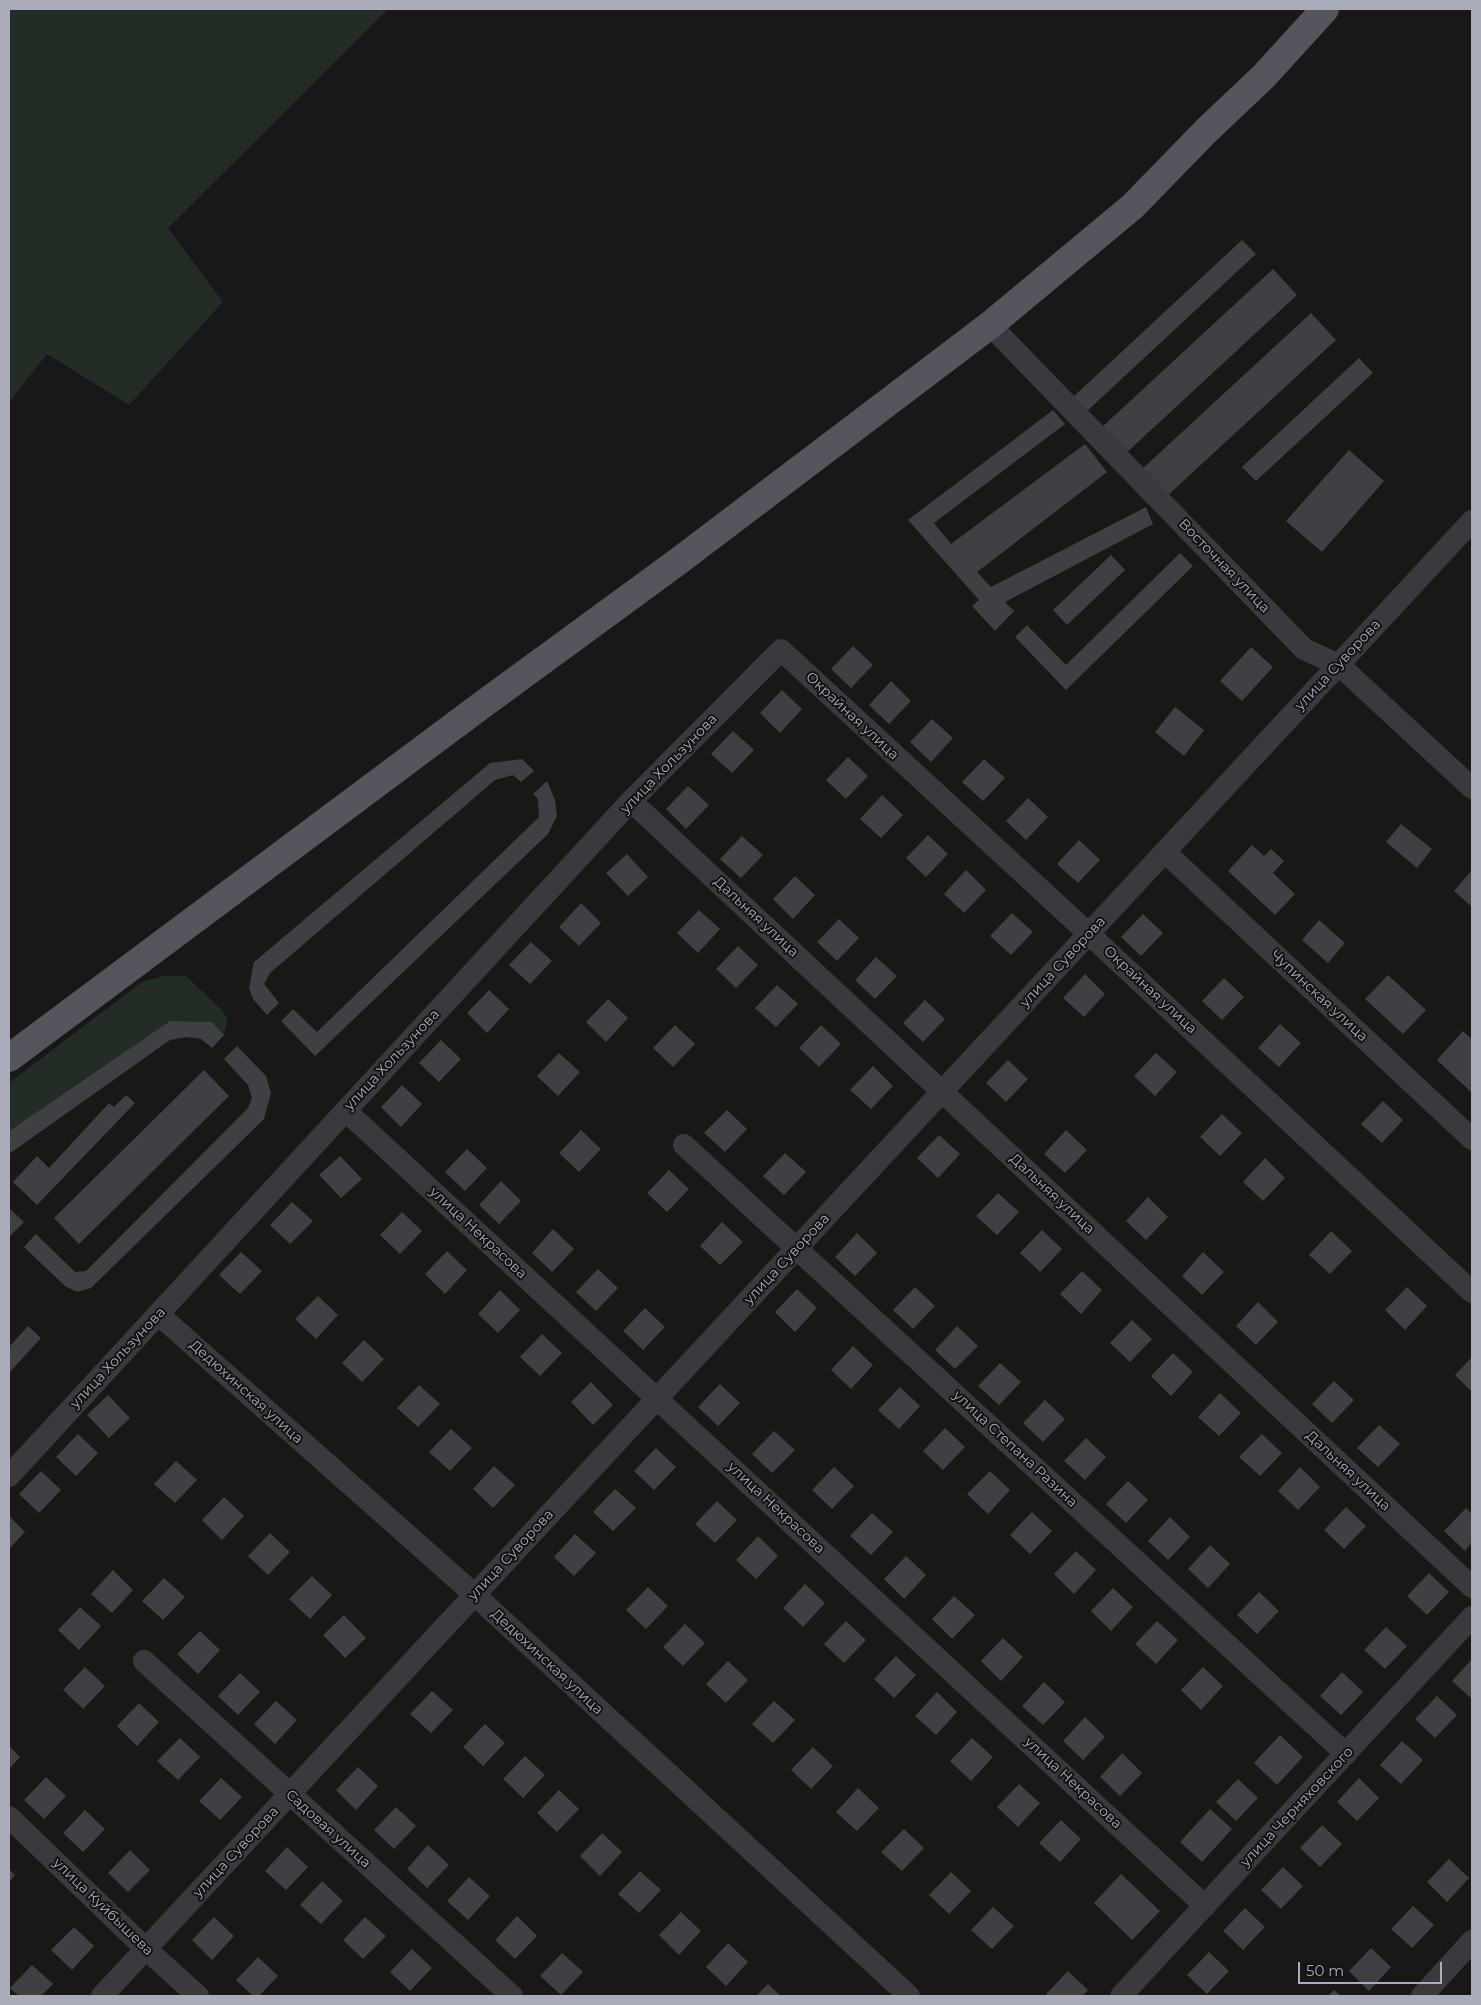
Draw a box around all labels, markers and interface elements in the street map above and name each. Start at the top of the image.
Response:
street label: Восточная улица [1175,516,1273,616]
street label: улица Суворова [1292,616,1384,714]
street label: Окрайная улица [802,669,902,763]
street label: улица Хользунова [617,711,721,817]
street label: Дальняя улица [710,873,802,961]
street label: улица Суворова [1017,913,1109,1011]
street label: Окрайная улица [1100,943,1200,1037]
street label: Чупинская улица [1267,947,1371,1045]
street label: улица Хользунова [341,1006,443,1114]
street label: Дальняя улица [1006,1150,1098,1238]
street label: улица Некрасова [426,1184,530,1282]
street label: улица Суворова [741,1210,833,1308]
street label: улица Хользунова [67,1304,169,1412]
street label: Дедюхинская улица [186,1337,306,1447]
street label: улица Степана Разина [949,1387,1081,1511]
street label: Дальняя улица [1302,1427,1394,1515]
street label: улица Некрасова [724,1459,828,1557]
street label: улица Суворова [465,1506,557,1604]
street label: Дедюхинская улица [488,1606,606,1718]
street label: улица Некрасова [1021,1734,1125,1832]
street label: улица Черняховского [1237,1743,1357,1871]
street label: Садовая улица [282,1786,374,1872]
street label: улица Суворова [190,1803,282,1901]
street label: улица Куйбышева [49,1855,157,1959]
scale bar [1301,1952,1445,1984]
text: 50 m [1306,1961,1344,1980]

